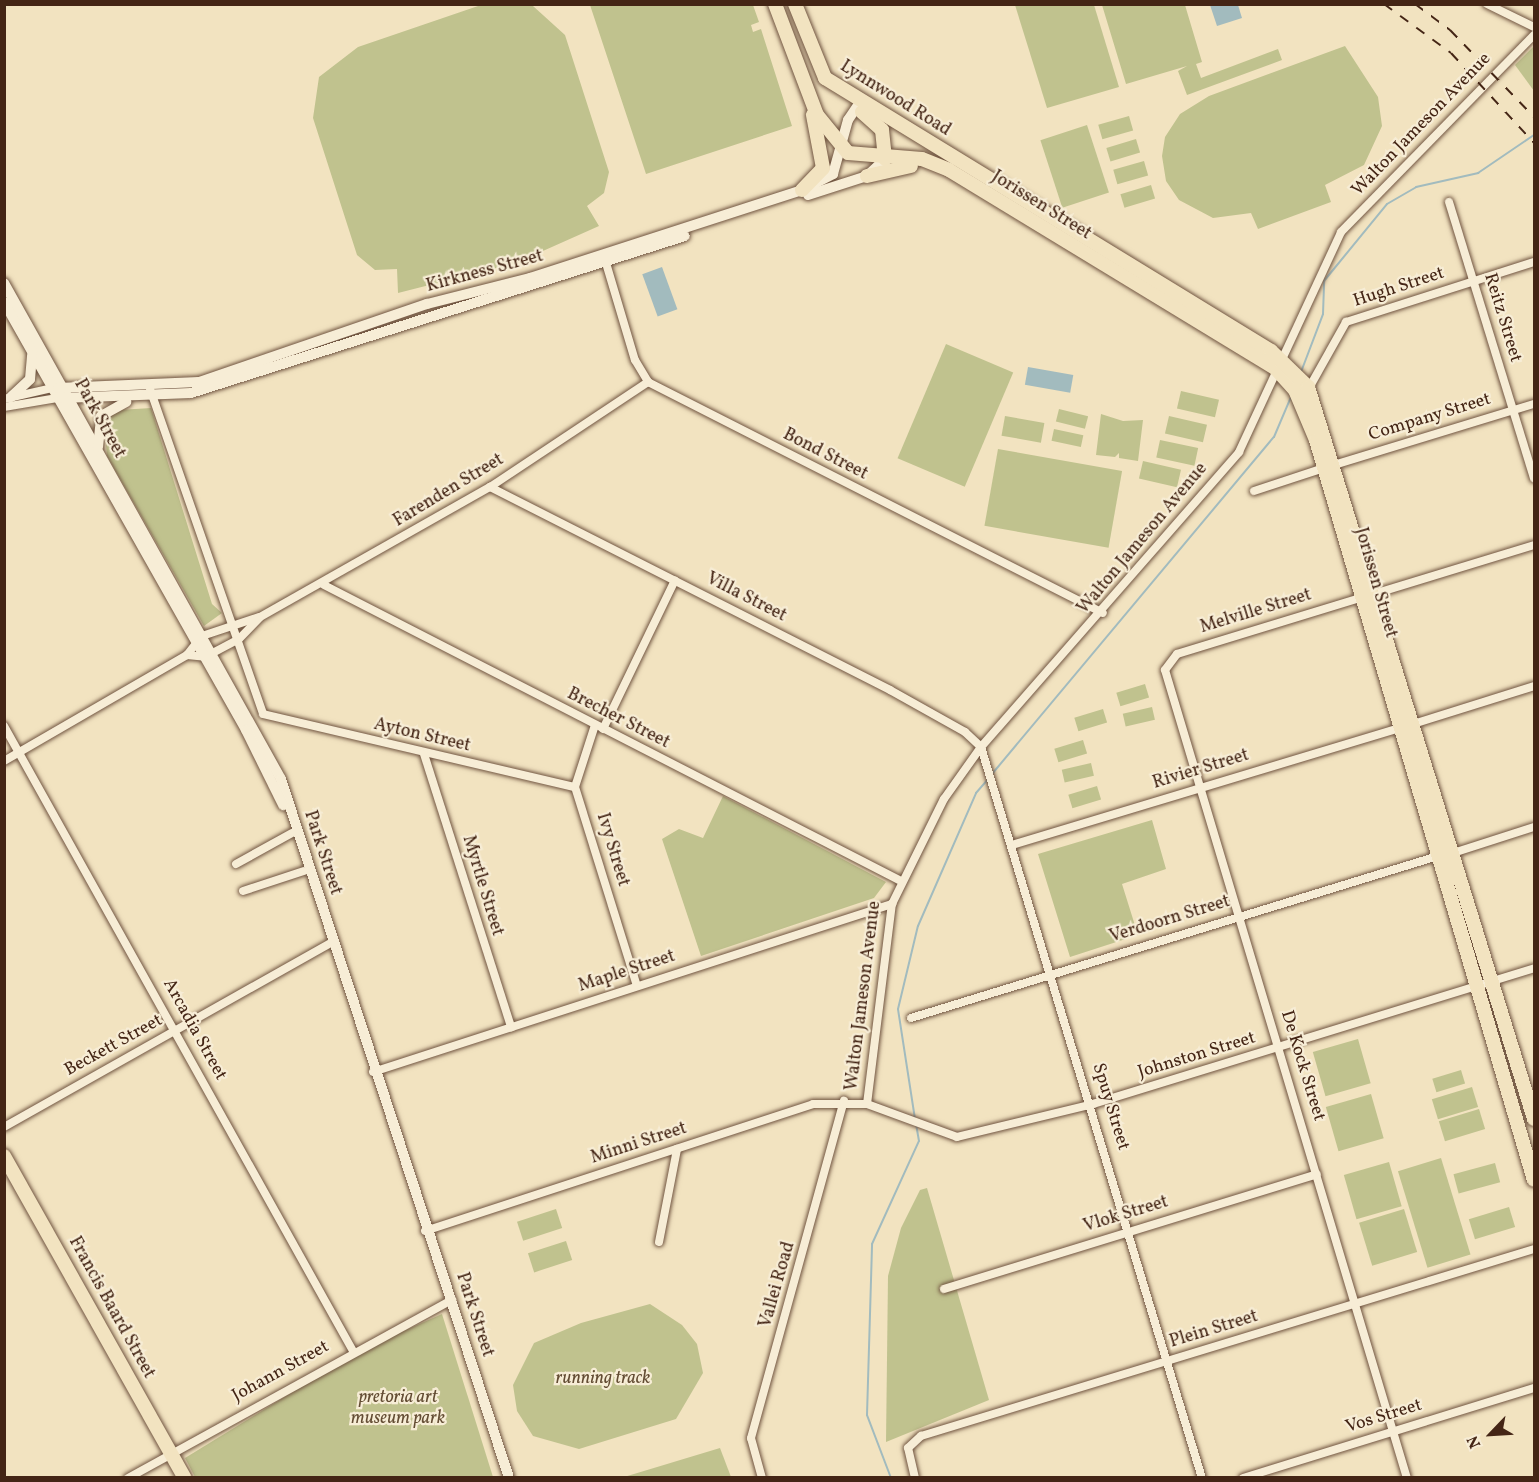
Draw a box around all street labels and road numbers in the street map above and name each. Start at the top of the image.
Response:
street label: Walton Jameson Avenue [1348,49,1496,201]
street label: Lynnwood Road [836,56,954,142]
street label: Jorissen Street [987,167,1095,245]
street label: Kirkness Street [424,246,546,298]
street label: Hugh Street [1351,263,1447,313]
street label: Reitz Street [1478,271,1526,365]
street label: Park Street [68,375,130,463]
street label: Company Street [1366,389,1494,447]
street label: Bond Street [779,424,871,486]
street label: Farenden Street [390,450,508,532]
street label: Walton Jameson Avenue [1073,459,1213,619]
street label: Jorissen Street [1349,525,1401,641]
street label: Villa Street [702,569,790,627]
street label: Melville Street [1198,585,1314,639]
street label: Brecher Street [563,684,673,754]
street label: Ayton Street [372,714,472,758]
street label: Rivier Street [1150,745,1252,795]
street label: Park Street [298,808,346,898]
street label: Ivy Street [591,810,633,890]
street label: Myrtle Street [456,833,508,939]
street label: Verdoorn Street [1107,891,1233,949]
street label: Walton Jameson Avenue [842,900,886,1092]
street label: Maple Street [576,946,678,998]
street label: Arcadia Street [157,976,231,1084]
street label: De Kock Street [1275,1008,1329,1124]
street label: Beckett Street [61,1010,167,1082]
street label: Johnston Street [1136,1028,1258,1084]
street label: Spuy Street [1086,1061,1134,1153]
street label: Minni Street [588,1118,690,1170]
street label: Vlok Street [1081,1192,1171,1238]
street label: Francis Baard Street [63,1233,159,1383]
street label: Vallei Road [755,1239,801,1331]
street label: Park Street [450,1270,498,1360]
street label: Plein Street [1167,1306,1261,1354]
street label: Johann Street [229,1337,333,1407]
street label: Vos Street [1343,1395,1425,1439]

